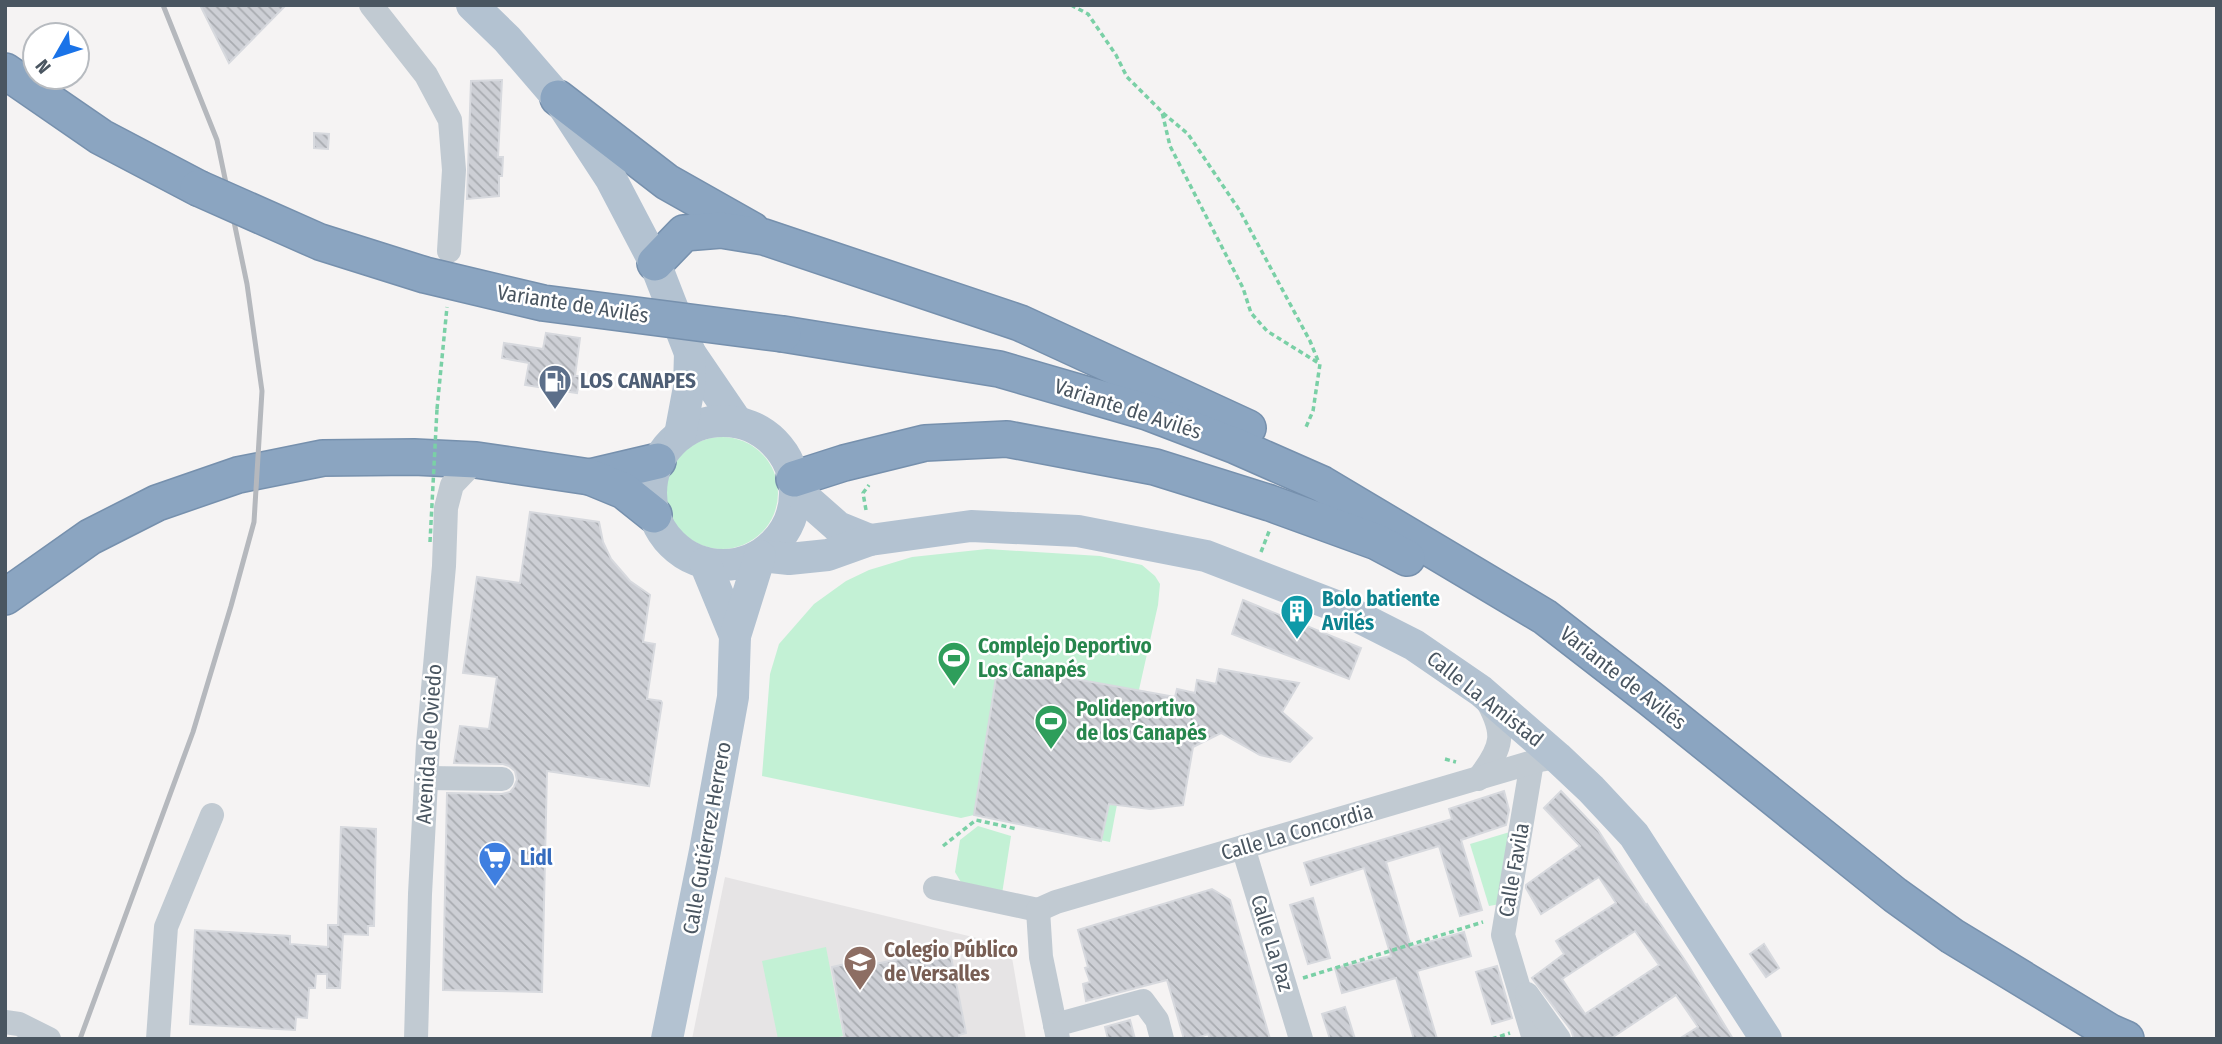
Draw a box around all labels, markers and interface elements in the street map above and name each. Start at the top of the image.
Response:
north arrow [21,21,91,91]
text: N [31,55,56,78]
street label: Variante de Avilés [495,279,651,329]
fuel station icon: LOS CANAPES [536,362,574,411]
place label: LOS CANAPES [580,368,696,394]
street label: Variante de Avilés [1051,373,1205,445]
place label: Bolo batiente Avilés [1321,586,1440,636]
building icon: Bolo batiente Avilés [1278,592,1316,641]
street label: Variante de Avilés [1555,621,1691,735]
place label: Complejo Deportivo Los Canapés [978,633,1152,683]
sports icon: Complejo Deportivo Los Canapés [935,639,973,688]
street label: Calle La Amistad [1421,645,1549,753]
street label: Avenida de Oviedo [410,663,448,825]
place label: Polideportivo de los Canapés [1076,696,1207,746]
sports icon: Polideportivo de los Canapés [1032,702,1070,751]
street label: Calle Gutiérrez Herrero [677,740,737,936]
street label: Calle La Concordia [1218,798,1376,866]
street label: Calle Favila [1493,821,1535,919]
supermarket icon: Lidl [476,839,514,888]
place label: Lidl [520,845,553,871]
street label: Calle La Paz [1245,892,1299,994]
place label: Colegio Público de Versalles [884,937,1018,987]
school or university icon: Colegio Público de Versalles [841,943,879,992]

